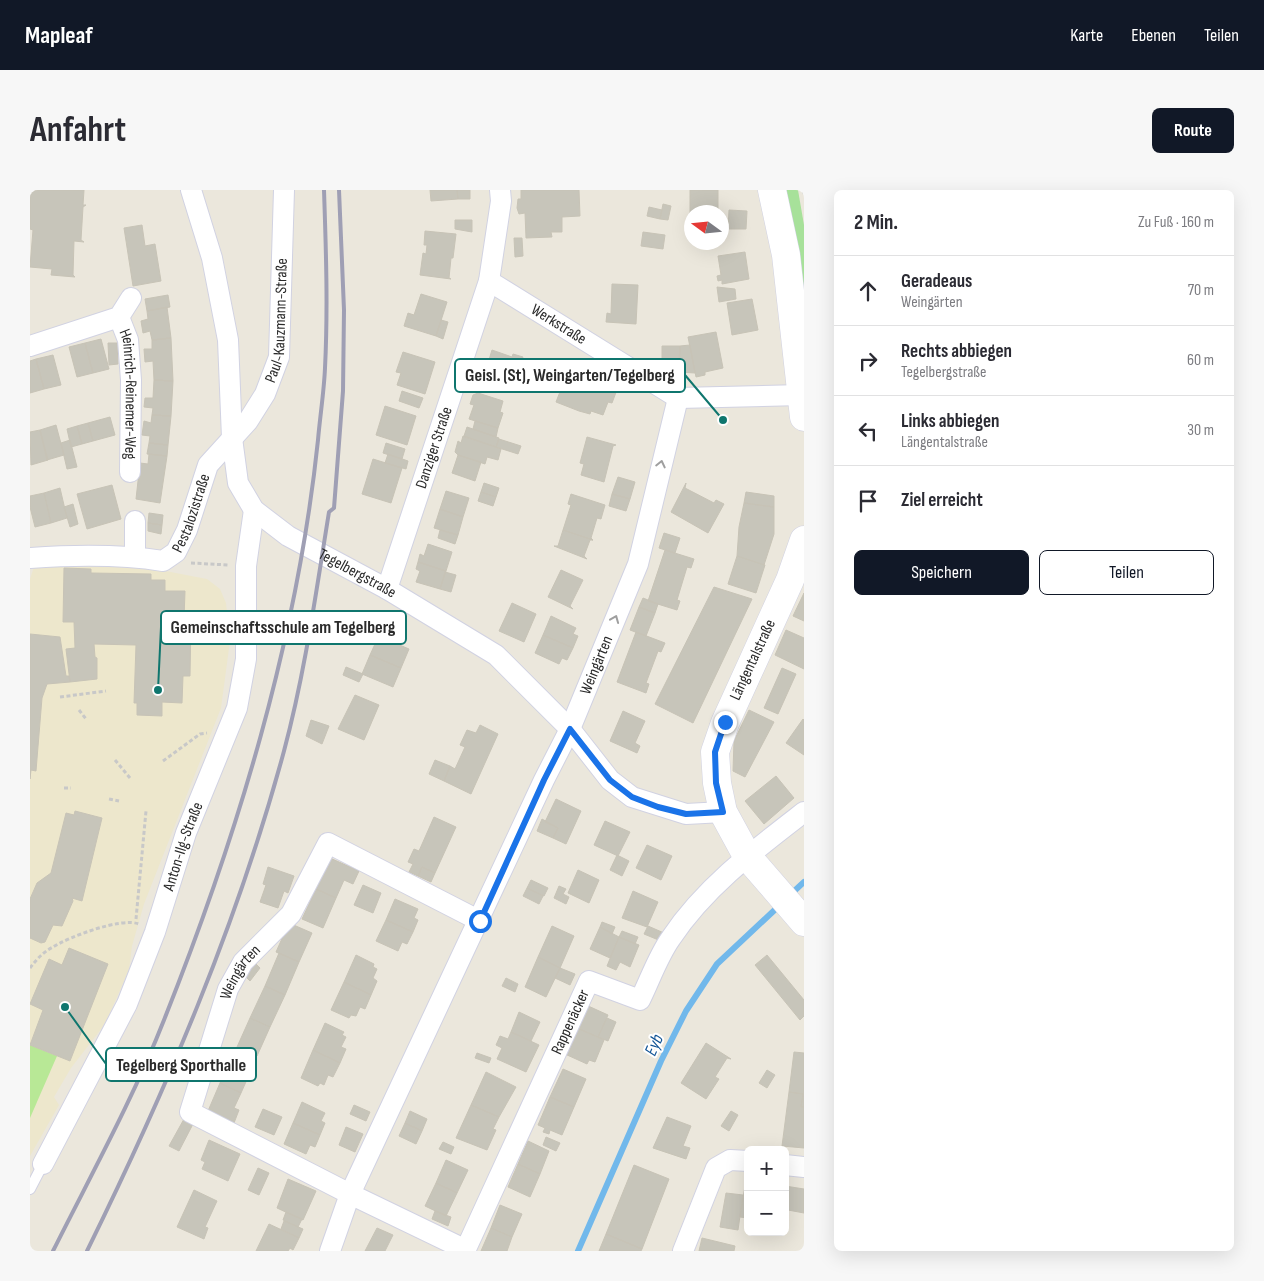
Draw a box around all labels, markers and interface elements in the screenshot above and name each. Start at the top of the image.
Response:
text: Mapleaf [25,21,93,50]
text: Karte [1070,25,1103,46]
text: Ebenen [1131,25,1176,46]
text: Teilen [1204,25,1239,46]
button: Route [1152,108,1234,153]
text: Anfahrt [30,109,126,152]
north arrow [684,205,729,250]
text: 2 Min. [854,210,898,235]
text: Zu Fuß · 160 m [1138,213,1214,232]
street label: Paul-Kauzmann-Straße [261,258,291,385]
text: Geradeaus [901,270,972,293]
icon: ahead [854,277,882,305]
text: 70 m [1188,281,1214,300]
text: Weingärten [901,293,963,312]
street label: Werkstraße [528,300,590,348]
street label: Heinrich-Reinemer-Weg [115,326,140,460]
text: Rechts abbiegen [901,340,1012,363]
icon: right [854,347,882,375]
text: 60 m [1187,351,1214,370]
callout: Geisl. (St), Weingarten/Tegelberg [455,359,685,392]
text: Tegelbergstraße [901,363,987,382]
text: Geisl. (St), Weingarten/Tegelberg [465,365,675,386]
street label: Danziger Straße [411,404,456,491]
text: Links abbiegen [901,410,999,433]
icon: left [854,417,882,445]
text: 30 m [1187,421,1214,440]
text: Längentalstraße [901,433,988,452]
one-way arrow [655,459,666,468]
street label: Pestalozistraße [168,471,214,556]
icon: arrive [854,487,882,515]
text: Ziel erreicht [901,489,983,512]
street label: Tegelbergstraße [315,545,400,602]
button: Speichern [854,550,1029,595]
button: Teilen [1039,550,1214,595]
callout: Gemeinschaftsschule am Tegelberg [161,611,406,644]
one-way arrow [609,615,619,624]
text: Gemeinschaftsschule am Tegelberg [171,617,396,638]
street label: Längentalstraße [726,617,780,703]
street label: Weingärten [576,633,617,697]
route end [714,711,737,734]
street label: Anton-Ilg-Straße [159,799,207,894]
route start [469,910,492,933]
street label: Weingärten [216,941,264,1002]
street label: Rappenäcker [547,986,593,1057]
water label: Eyb [640,1030,668,1059]
callout: Tegelberg Sporthalle [106,1048,256,1081]
text: Tegelberg Sporthalle [116,1055,246,1076]
map controls [744,1146,789,1236]
button: + [744,1146,789,1191]
button: − [744,1191,789,1236]

